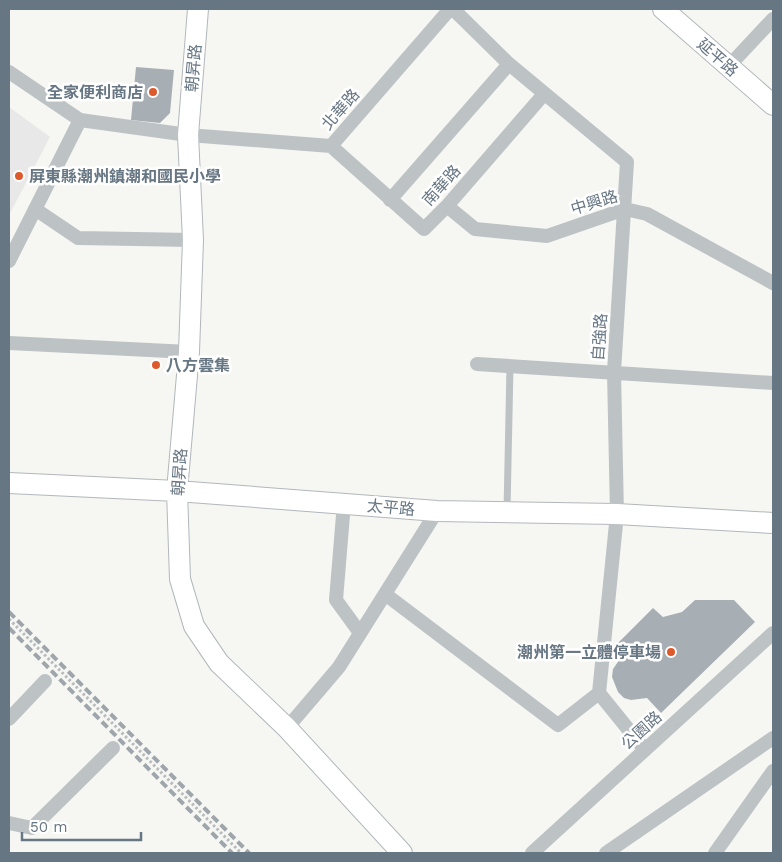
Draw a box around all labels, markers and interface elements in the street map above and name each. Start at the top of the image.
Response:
street label: 延平路 [693,34,742,80]
street label: 朝昇路 [182,43,205,93]
place label: 全家便利商店 [47,83,143,102]
street label: 北華路 [317,85,363,134]
marker: 全家便利商店 [147,86,159,98]
street label: 南華路 [418,161,464,210]
place label: 屏東縣潮州鎮潮和國民小學 [29,167,221,186]
marker: 屏東縣潮州鎮潮和國民小學 [13,170,25,182]
street label: 中興路 [568,186,620,219]
street label: 自強路 [588,312,611,362]
place label: 八方雲集 [166,356,230,375]
marker: 八方雲集 [150,359,162,371]
street label: 朝昇路 [168,447,191,497]
street label: 太平路 [366,496,416,519]
place label: 潮州第一立體停車場 [517,643,661,662]
marker: 潮州第一立體停車場 [665,646,677,658]
street label: 公園路 [617,707,666,753]
scale bar [22,810,141,842]
text: 50 m [30,818,67,836]

